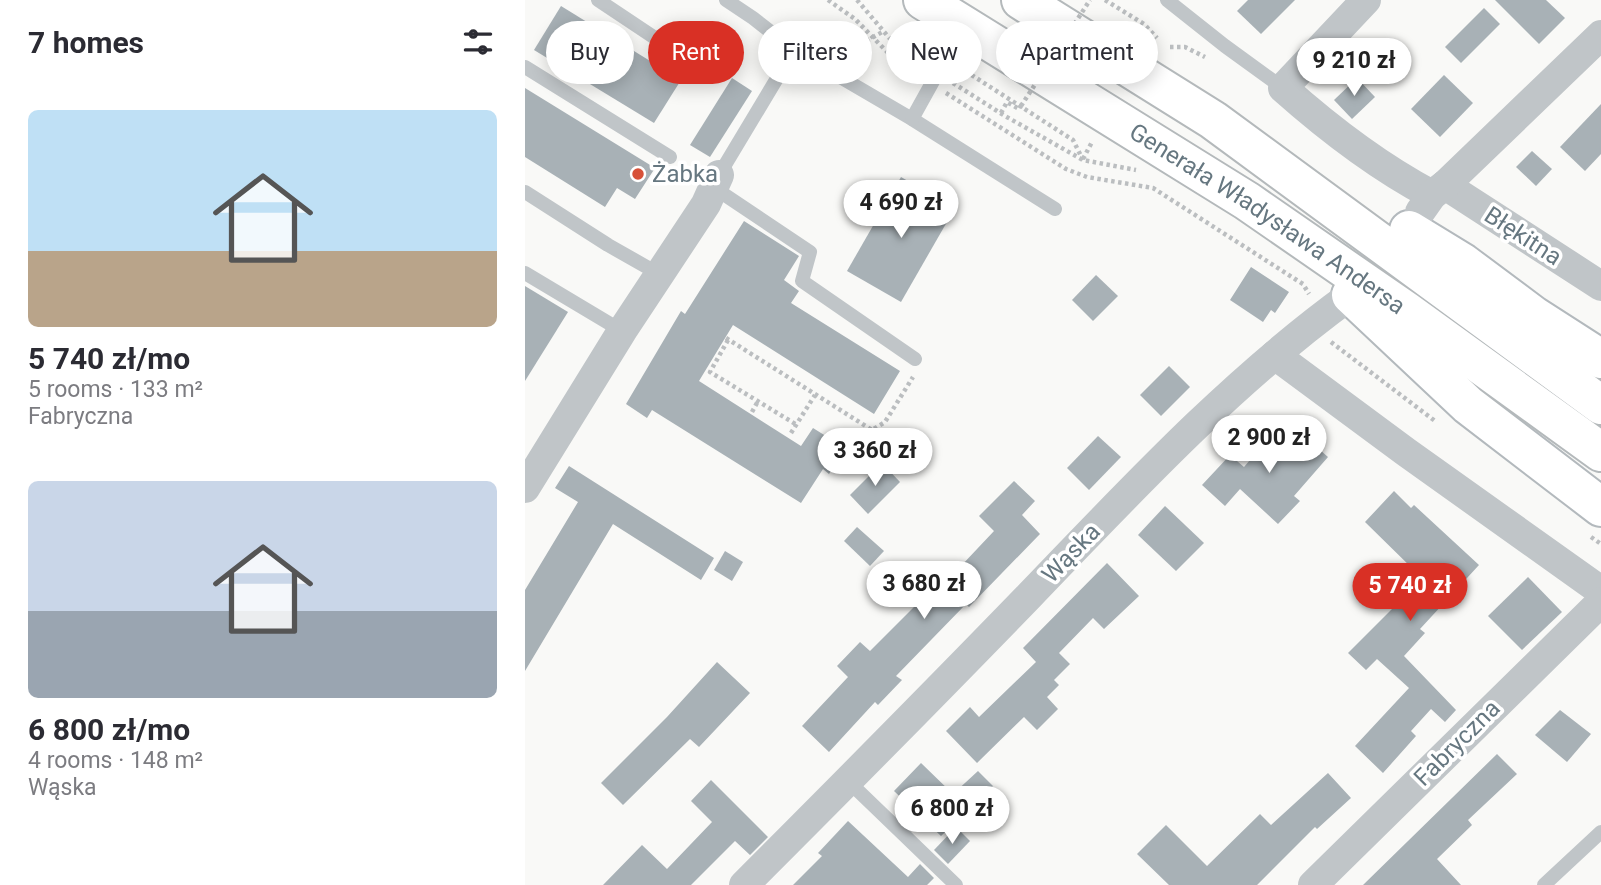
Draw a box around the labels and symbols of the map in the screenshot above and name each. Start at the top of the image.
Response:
pin: 9 210 zł [1282,38,1426,98]
street label: Generała Władysława Andersa [1124,118,1411,320]
place label: Żabka [652,160,718,188]
marker: Żabka [630,166,646,182]
pin: 4 690 zł [829,180,973,240]
street label: Błękitna [1479,201,1567,271]
pin: 2 900 zł [1197,416,1341,475]
pin: 3 360 zł [803,428,947,488]
street label: Wąska [1036,518,1106,588]
pin: 3 680 zł [852,562,996,621]
pin: 5 740 zł [1338,564,1482,623]
street label: Fabryczna [1408,694,1506,792]
pin: 6 800 zł [880,786,1024,846]

